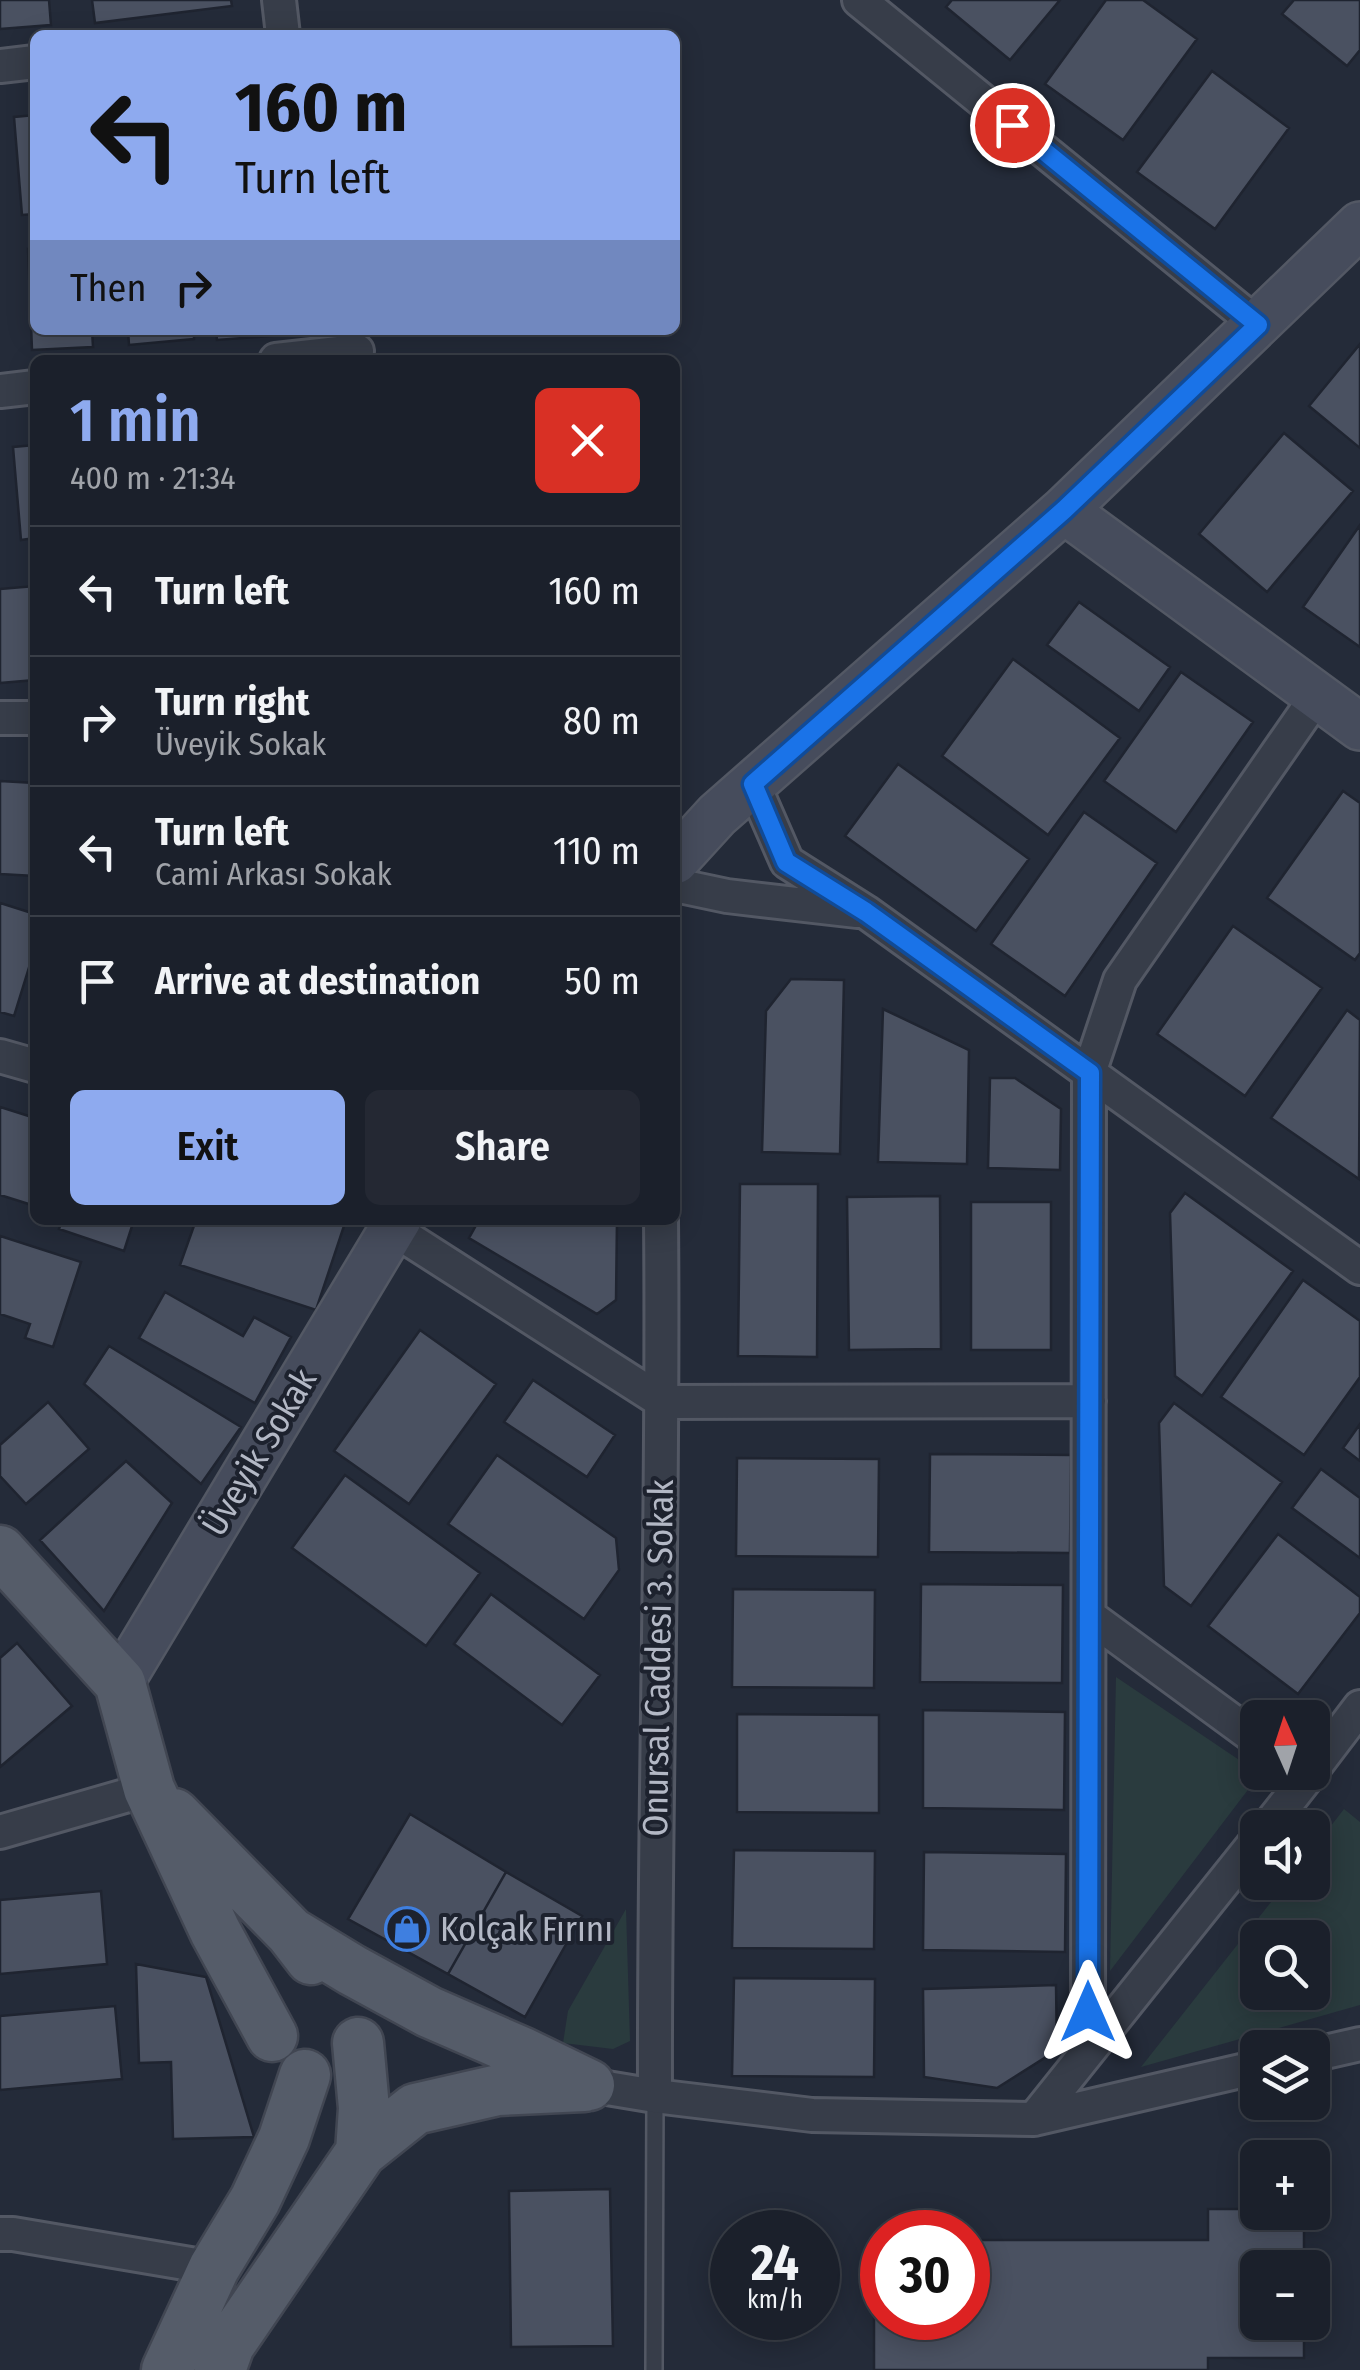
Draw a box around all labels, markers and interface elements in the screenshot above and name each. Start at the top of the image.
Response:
text: 160 m [235,66,407,150]
icon: left [70,70,200,200]
pin [970,83,1055,168]
icon: arrive [985,98,1040,153]
text: Turn left [235,151,390,205]
icon: right [166,260,221,315]
text: Then [70,265,146,311]
text: 1 min [70,385,201,457]
button: close [535,388,640,493]
text: 400 m · 21:34 [70,459,236,497]
icon: left [70,564,125,619]
text: Turn left [155,568,289,614]
text: 160 m [548,568,640,614]
text: Turn right [155,679,309,725]
icon: right [70,694,125,749]
text: 80 m [563,698,640,744]
text: Üveyik Sokak [155,725,326,763]
text: Turn left [155,809,289,855]
icon: left [70,824,125,879]
text: 110 m [553,828,640,874]
text: Cami Arkası Sokak [155,855,392,893]
icon: arrive [70,954,125,1009]
text: Arrive at destination [155,958,480,1004]
text: 50 m [565,958,640,1004]
button: Exit [70,1090,345,1205]
button: Share [365,1090,640,1205]
street label: Üveyik Sokak [193,1360,326,1543]
street label: Onursal Caddesi 3. Sokak [634,1478,682,1837]
north arrow [1240,1700,1330,1790]
map controls [1240,1700,1330,2340]
button: sound [1240,1810,1330,1900]
shop icon: Kolçak Fırını [384,1906,430,1952]
place label: Kolçak Fırını [440,1908,613,1950]
button: search [1240,1920,1330,2010]
position arrow [1036,1960,1140,2064]
button: layers [1240,2030,1330,2120]
button: + [1240,2140,1330,2230]
speed limit sign: 30 [860,2210,990,2340]
text: 24 [751,2233,799,2293]
button: − [1240,2250,1330,2340]
text: km/h [747,2285,803,2315]

